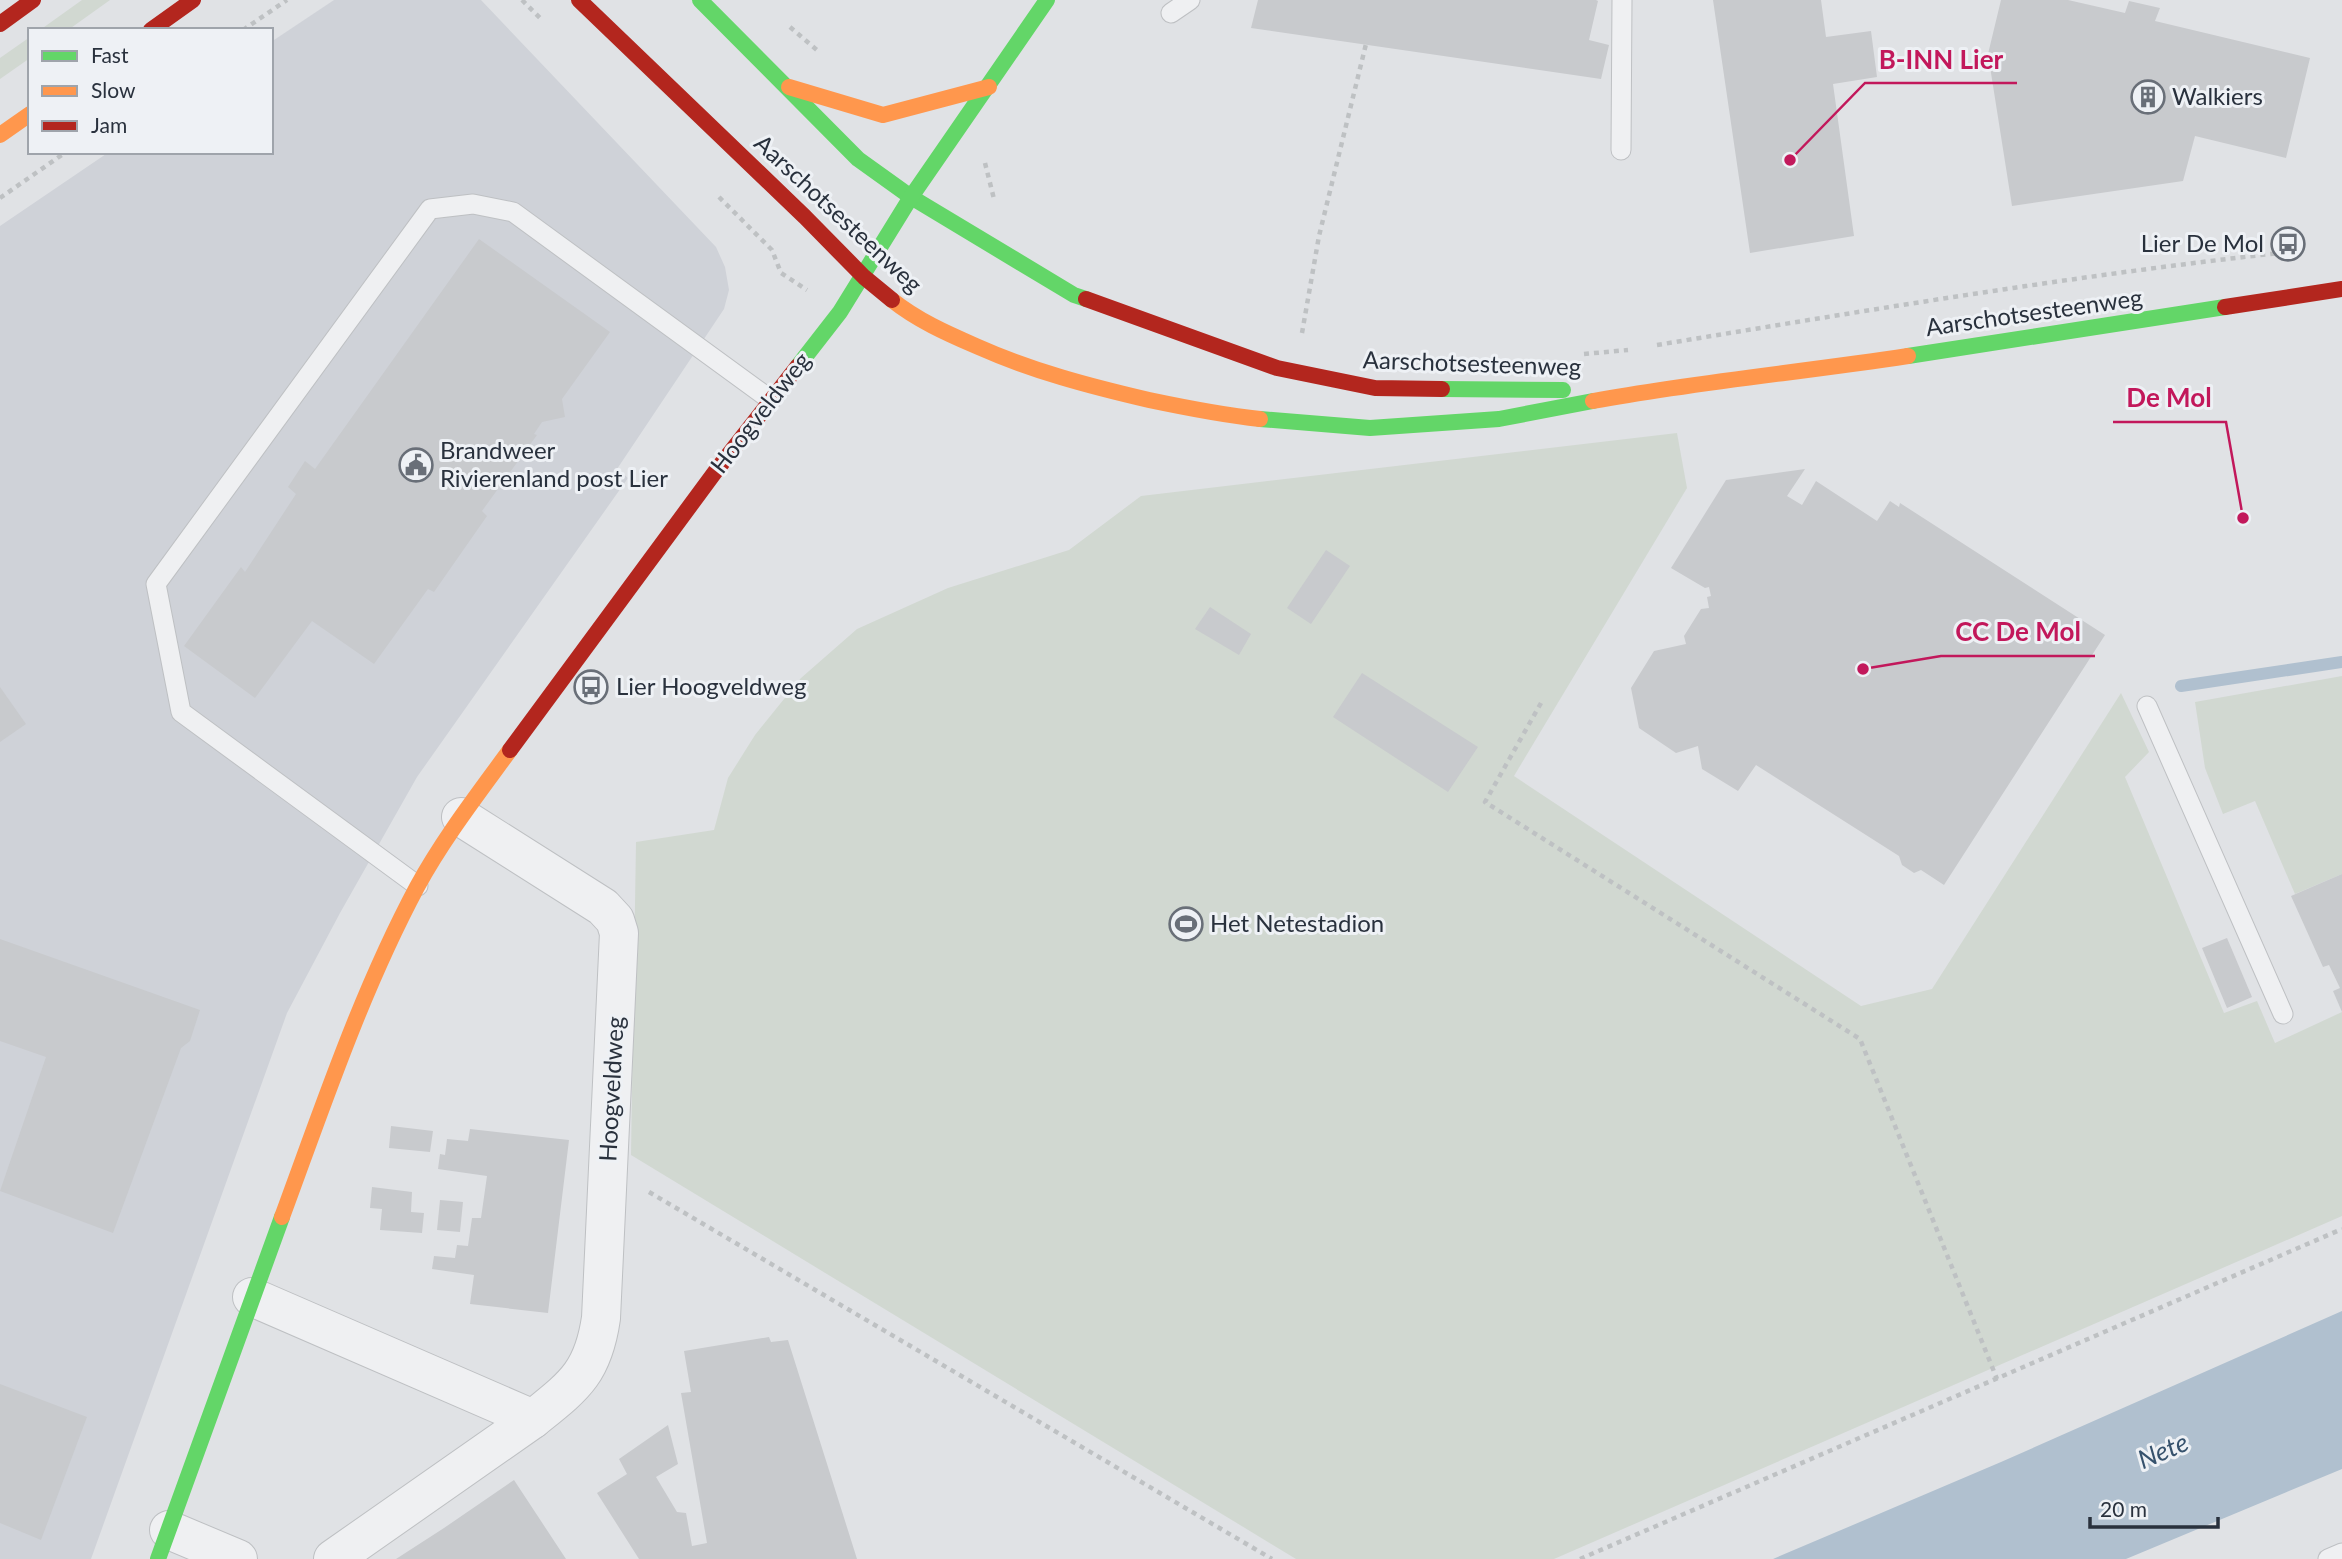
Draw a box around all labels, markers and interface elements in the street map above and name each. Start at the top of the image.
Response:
legend [28,28,273,154]
callout: B-INN Lier [1865,36,2017,83]
text: Fast [91,42,129,67]
text: B-INN Lier [1879,43,2004,75]
text: Slow [91,77,136,102]
building icon: Walkiers [2129,78,2167,116]
place label: Walkiers [2172,81,2263,110]
text: Jam [91,112,127,137]
street label: Aarschotsesteenweg [749,128,929,298]
bus stop icon: Lier De Mol [2269,225,2307,263]
place label: Lier De Mol [2141,228,2264,257]
street label: Aarschotsesteenweg [1924,282,2144,341]
street label: Aarschotsesteenweg [1362,344,1582,381]
street label: Hoogveldweg [704,346,816,478]
callout: De Mol [2113,375,2226,422]
text: De Mol [2126,381,2212,413]
place label: Brandweer Rivierenland post Lier [440,435,668,492]
public building icon: Brandweer Rivierenland post Lier [397,446,435,484]
callout: CC De Mol [1941,609,2095,656]
text: CC De Mol [1955,615,2081,647]
bus stop icon: Lier Hoogveldweg [572,668,610,706]
place label: Lier Hoogveldweg [616,671,806,700]
sports icon: Het Netestadion [1167,905,1205,943]
place label: Het Netestadion [1210,908,1384,937]
street label: Hoogveldweg [592,1016,629,1162]
water label: Nete [2133,1425,2193,1475]
scale bar [2090,1486,2218,1530]
text: 20 m [2100,1496,2147,1521]

